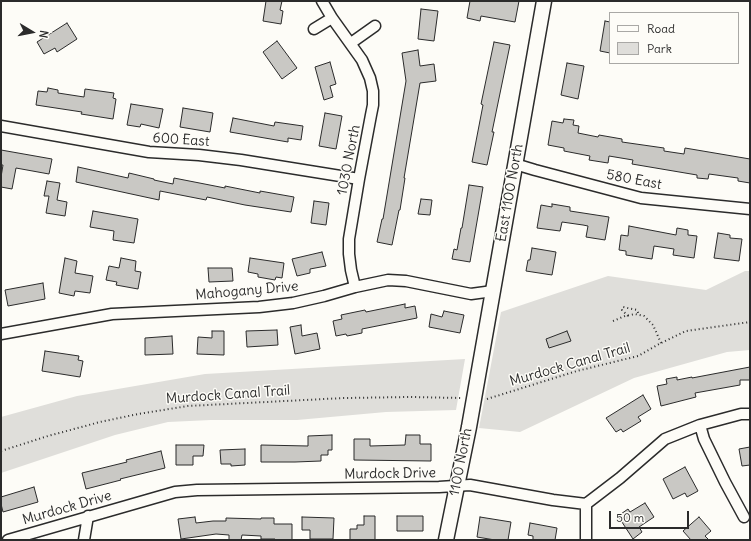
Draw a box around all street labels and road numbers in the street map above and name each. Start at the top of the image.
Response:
street label: 1030 North [334,123,364,197]
street label: 600 East [152,130,210,150]
street label: East 1100 North [493,143,527,243]
street label: 580 East [605,166,663,194]
street label: Mahogany Drive [195,278,299,304]
street label: Murdock Canal Trail [508,340,632,390]
street label: Murdock Canal Trail [165,382,291,408]
street label: 1100 North [446,427,476,497]
street label: Murdock Drive [344,465,436,483]
street label: Murdock Drive [21,487,113,529]

